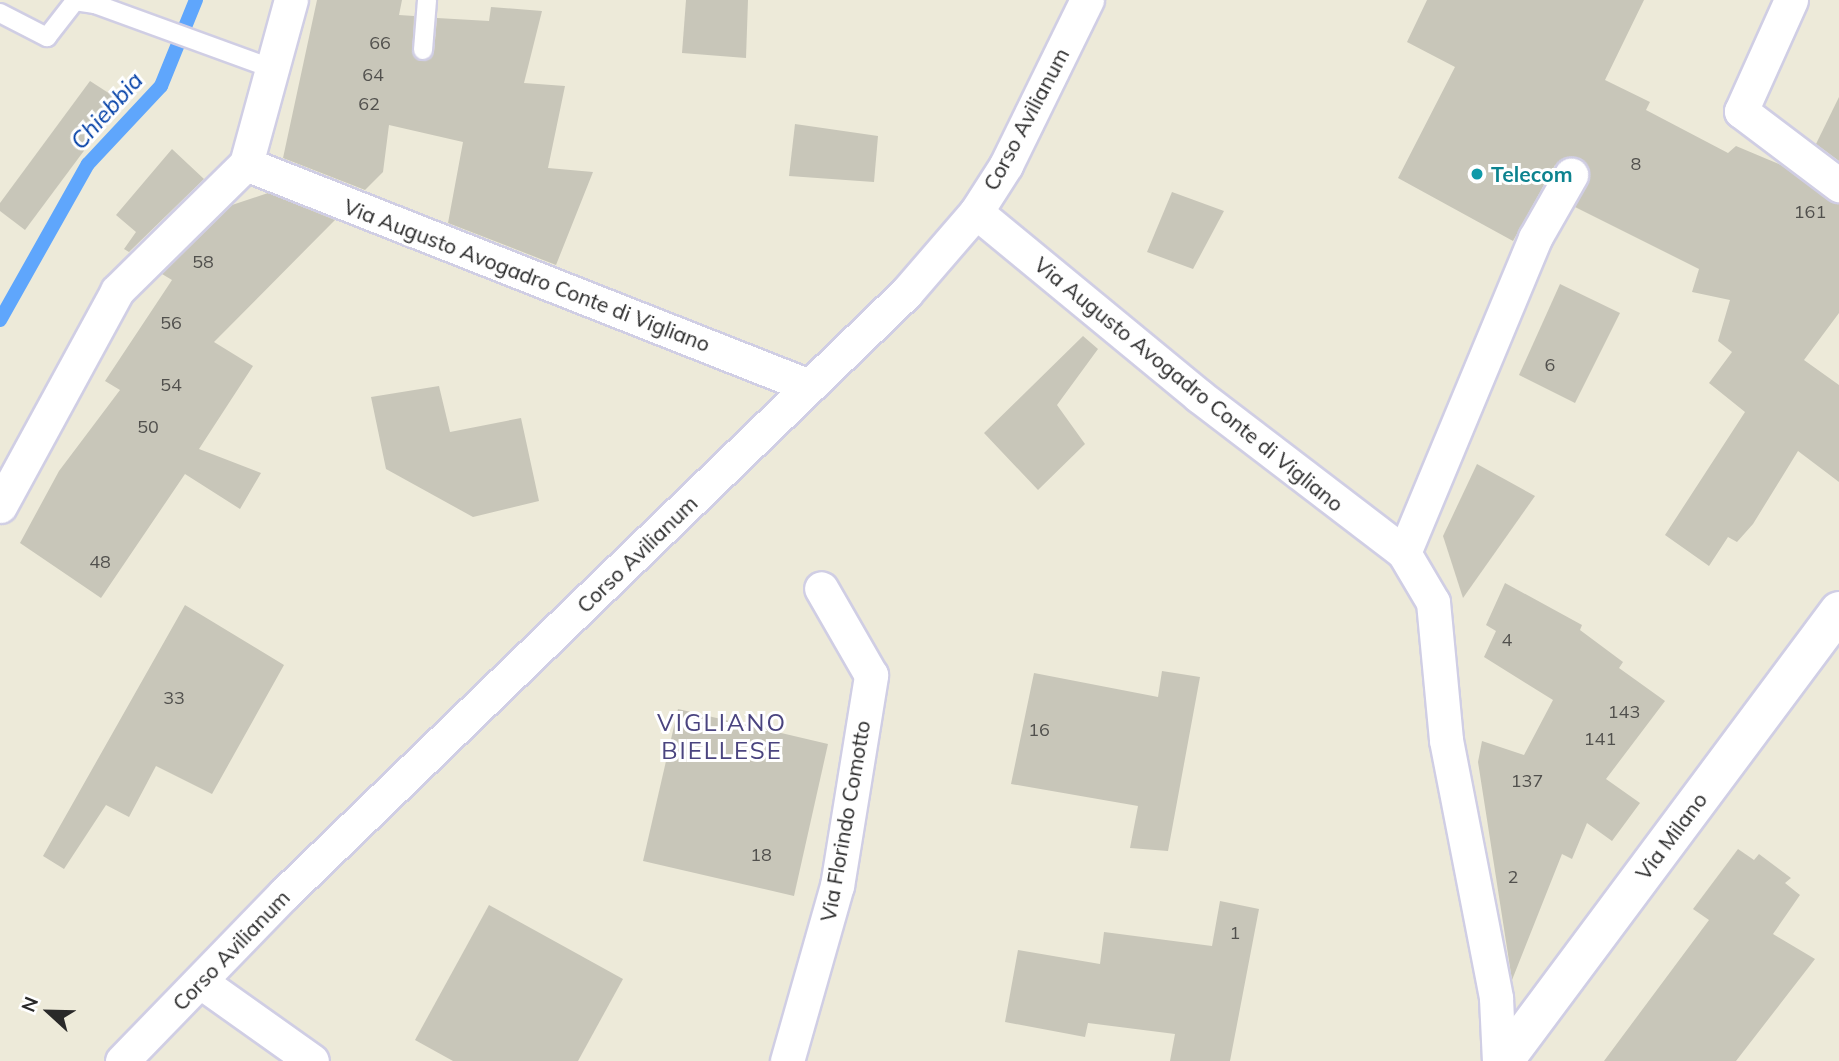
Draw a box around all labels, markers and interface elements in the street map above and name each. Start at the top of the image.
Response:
house number: 66 [369,32,391,54]
street label: Corso Avilianum [978,44,1074,194]
house number: 64 [362,64,384,86]
water label: Chiebbia [65,67,149,155]
house number: 62 [358,93,380,115]
house number: 8 [1631,153,1641,175]
place label: Telecom [1491,161,1573,187]
marker: Telecom [1469,166,1485,182]
street label: Via Augusto Avogadro Conte di Vigliano [340,193,714,357]
house number: 161 [1794,201,1826,223]
house number: 58 [192,251,214,273]
street label: Via Augusto Avogadro Conte di Vigliano [1029,251,1349,517]
house number: 56 [160,312,182,334]
house number: 6 [1545,354,1555,376]
house number: 54 [160,374,182,396]
house number: 50 [137,416,159,438]
street label: Corso Avilianum [572,490,702,618]
house number: 48 [89,551,111,573]
house number: 4 [1502,629,1512,651]
house number: 33 [163,687,185,709]
house number: 143 [1608,701,1640,723]
district label: VIGLIANO BIELLESE [658,709,786,765]
street label: Via Florindo Comotto [815,718,875,924]
house number: 16 [1028,719,1050,741]
house number: 141 [1584,728,1616,750]
house number: 137 [1511,770,1543,792]
street label: Via Milano [1630,787,1712,885]
house number: 18 [750,844,772,866]
house number: 2 [1508,866,1518,888]
street label: Corso Avilianum [167,885,295,1015]
house number: 1 [1230,922,1240,944]
north arrow [14,977,84,1047]
text: N [16,993,43,1015]

